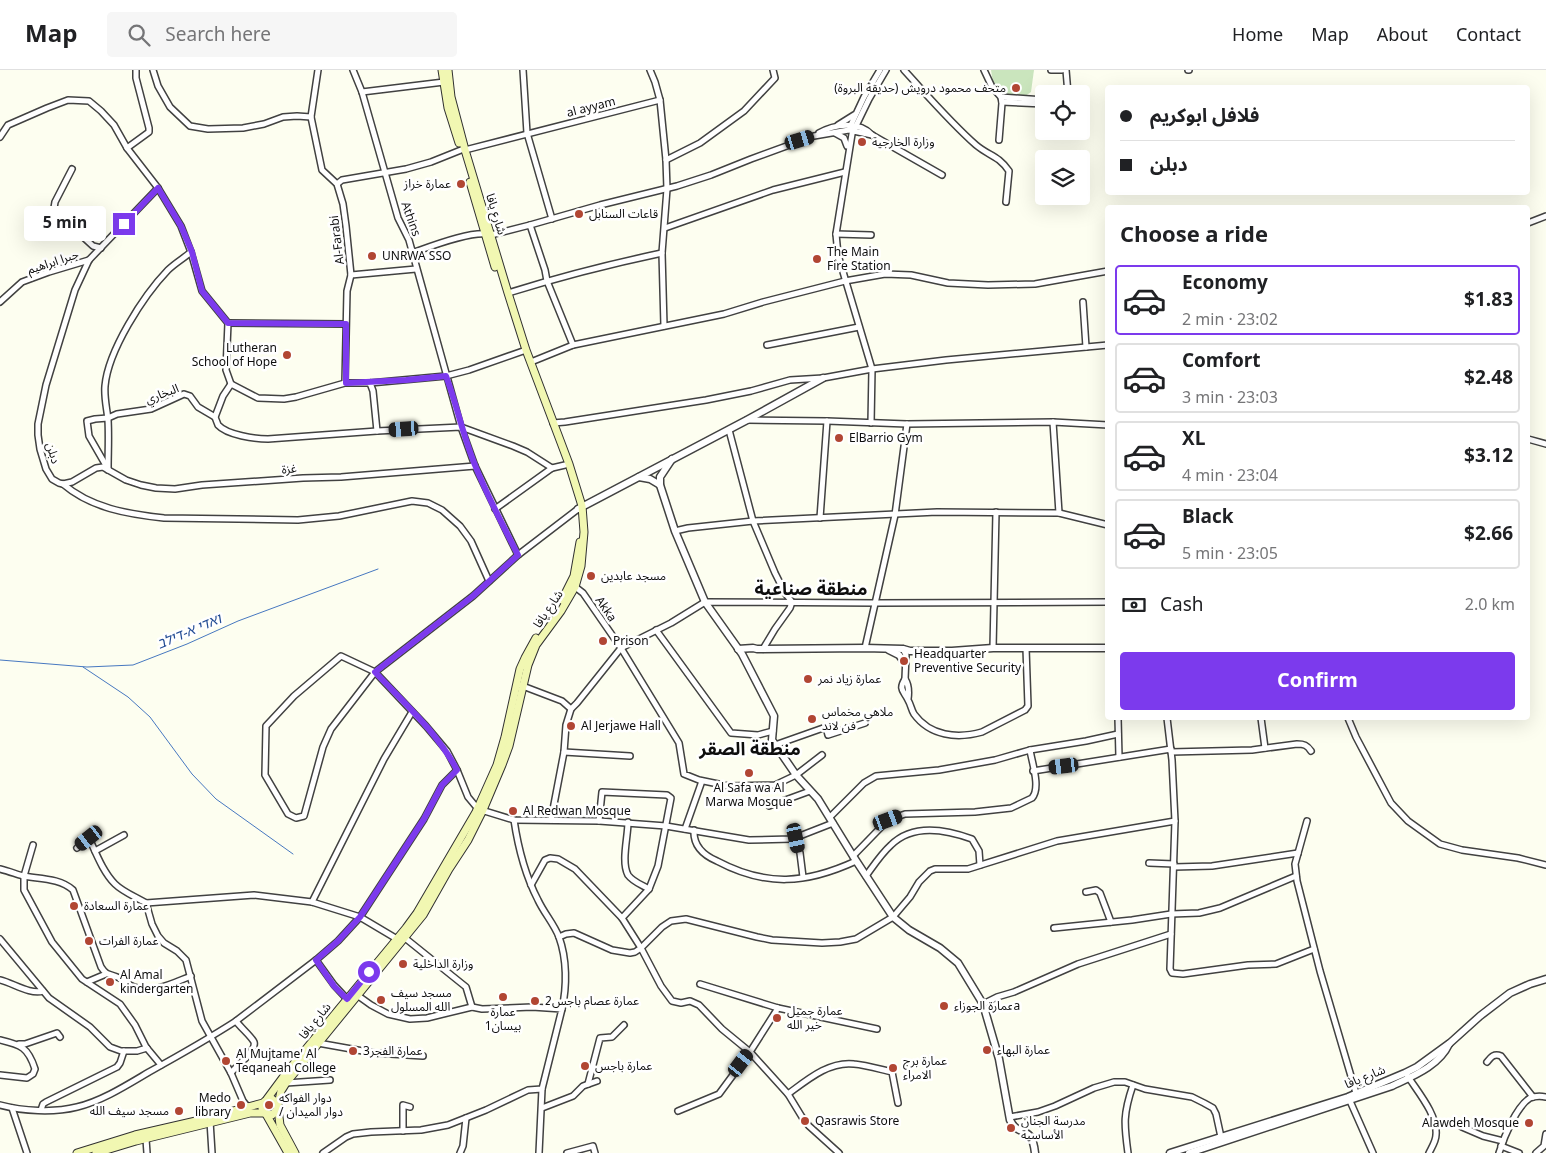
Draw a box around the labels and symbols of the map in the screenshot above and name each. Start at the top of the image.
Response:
place label: متحف محمود درويش (حديقة البروة) [834,76,1006,101]
marker: متحف محمود درويش (حديقة البروة) [1010,82,1022,94]
street label: al ayyam [564,89,618,126]
car [783,128,816,152]
place label: وزارة الخارجية [872,130,935,155]
marker: وزارة الخارجية [856,136,868,148]
place label: عمارة خراز [403,172,451,197]
marker: عمارة خراز [455,178,467,190]
street label: شارع يافا [477,190,514,238]
street label: Athins [393,198,428,240]
place label: قاعات السنابل [589,202,658,227]
callout: 5 min [24,206,106,242]
marker: قاعات السنابل [573,208,585,220]
route end [113,213,135,235]
street label: Al-Farabi [322,214,353,266]
place label: The Main Fire Station [827,240,891,279]
street label: جبرا ابراهيم [24,242,82,283]
place label: UNRWA SSO [382,244,451,269]
marker: UNRWA SSO [366,250,378,262]
marker: The Main Fire Station [811,253,823,265]
place label: Lutheran School of Hope [192,336,277,375]
marker: Lutheran School of Hope [281,349,293,361]
street label: البخاري [141,377,183,412]
car [388,420,419,438]
place label: ElBarrio Gym [849,426,923,451]
marker: ElBarrio Gym [833,432,845,444]
street label: دبلن [37,439,68,467]
street label: غزة [280,456,298,483]
place label: مسجد عابدين [601,564,666,589]
marker: مسجد عابدين [585,570,597,582]
district label: منطقة صناعية [755,570,867,608]
street label: شارع يافا [526,585,571,634]
street label: Akka [588,591,624,628]
water label: ואדי א-דילב [152,604,228,658]
place label: Prison [613,629,649,654]
marker: Prison [597,635,609,647]
place label: Headquarter Preventive Security [914,642,1022,681]
marker: Headquarter Preventive Security [898,655,910,667]
place label: عمارة زياد نمر [817,667,881,692]
marker: عمارة زياد نمر [802,673,814,685]
place label: ملاهي مخماس فن لاند [822,700,893,739]
marker: ملاهي مخماس فن لاند [806,713,818,725]
place label: Al Jerjawe Hall [581,714,661,739]
marker: Al Jerjawe Hall [565,720,577,732]
district label: منطقة الصقر [698,730,801,768]
car [1048,757,1079,775]
marker: Al Safa wa Al Marwa Mosque [743,767,755,779]
place label: Al Safa wa Al Marwa Mosque [705,776,793,815]
place label: Al Redwan Mosque [523,799,631,824]
marker: Al Redwan Mosque [507,805,519,817]
car [871,808,904,832]
car [785,822,806,854]
car [72,823,105,853]
place label: عمارة السعادة [84,894,149,919]
marker: عمارة السعادة [68,900,80,912]
place label: عمارة الفرات [99,929,159,954]
marker: عمارة الفرات [83,935,95,947]
place label: وزارة الداخلية [413,952,473,977]
marker: وزارة الداخلية [397,958,409,970]
route start [358,961,380,983]
place label: Al Amal kindergarten [120,963,194,1002]
marker: Al Amal kindergarten [104,976,116,988]
place label: مسجد سيف الله المسلول [391,981,452,1020]
place label: عمارة عصام باجس2 [545,989,639,1014]
marker: عمارة بيسان1 [497,991,509,1003]
marker: مسجد سيف الله المسلول [375,994,387,1006]
place label: عمارة الجوزاءa [954,994,1020,1019]
marker: عمارة عصام باجس2 [529,995,541,1007]
street label: شارع يافا [292,997,338,1046]
place label: عمارة جميل خير الله [787,999,843,1038]
place label: عمارة بيسان1 [485,1000,521,1039]
marker: عمارة الجوزاءa [938,1000,950,1012]
marker: عمارة جميل خير الله [771,1012,783,1024]
place label: عمارة البهاء [997,1038,1050,1063]
place label: عمارة الفجر3 [363,1039,423,1064]
place label: Al Mujtame' Al Teqaneah College [236,1042,336,1081]
marker: عمارة البهاء [981,1044,993,1056]
marker: عمارة الفجر3 [347,1045,359,1057]
car [725,1047,756,1079]
place label: عمارة برج الامراء [903,1049,947,1088]
place label: عمارة باجس [595,1054,652,1079]
marker: Al Mujtame' Al Teqaneah College [220,1055,232,1067]
street label: شارع يافا [1341,1058,1390,1097]
marker: عمارة باجس [579,1060,591,1072]
marker: عمارة برج الامراء [887,1062,899,1074]
place label: Medo library [195,1086,232,1125]
place label: دوار الفواكه / دوار الميدان [279,1086,343,1125]
place label: مسجد سيف الله [90,1099,169,1124]
marker: Medo library [235,1099,247,1111]
marker: دوار الفواكه / دوار الميدان [263,1099,275,1111]
marker: مسجد سيف الله [173,1105,185,1117]
place label: Qasrawis Store [815,1109,900,1134]
place label: مدرسة الجنان الأساسية [1021,1109,1086,1148]
place label: Alawdeh Mosque [1422,1111,1519,1136]
marker: Qasrawis Store [799,1115,811,1127]
marker: Alawdeh Mosque [1523,1117,1535,1129]
marker: مدرسة الجنان الأساسية [1005,1122,1017,1134]

